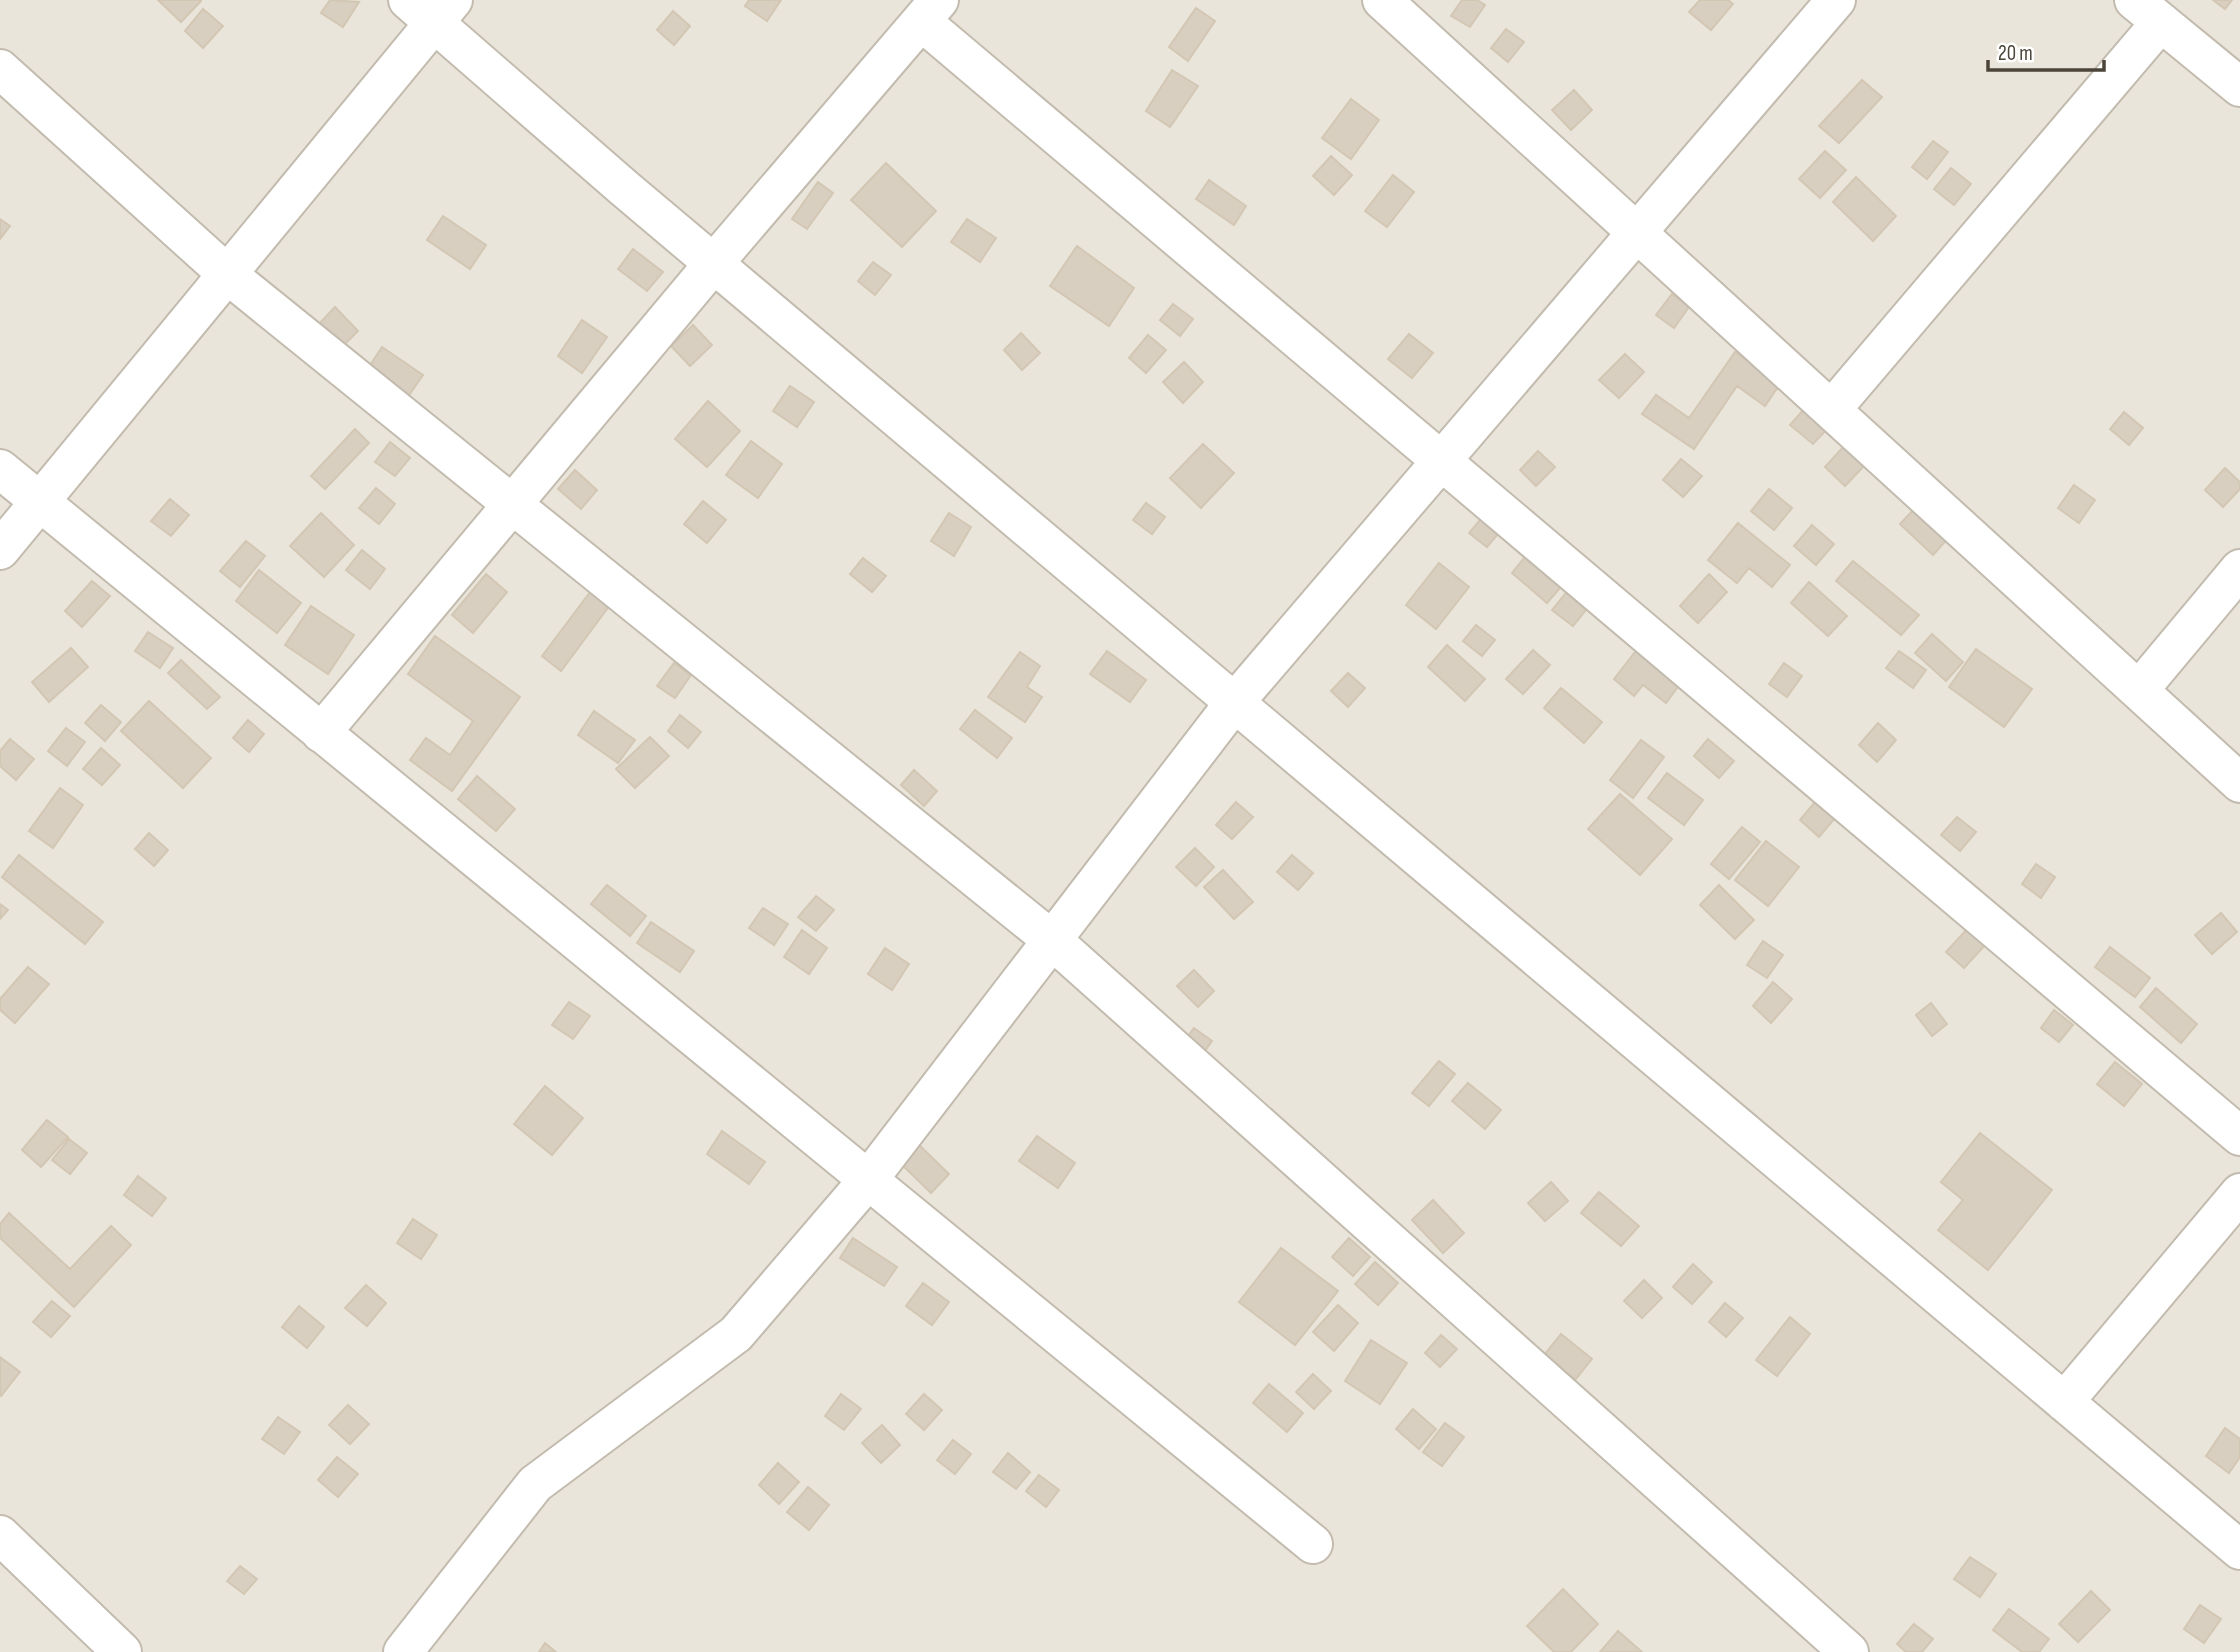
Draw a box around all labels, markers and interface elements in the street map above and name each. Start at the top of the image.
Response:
scale bar [1988,28,2104,72]
text: 20 m [1998,41,2033,66]

